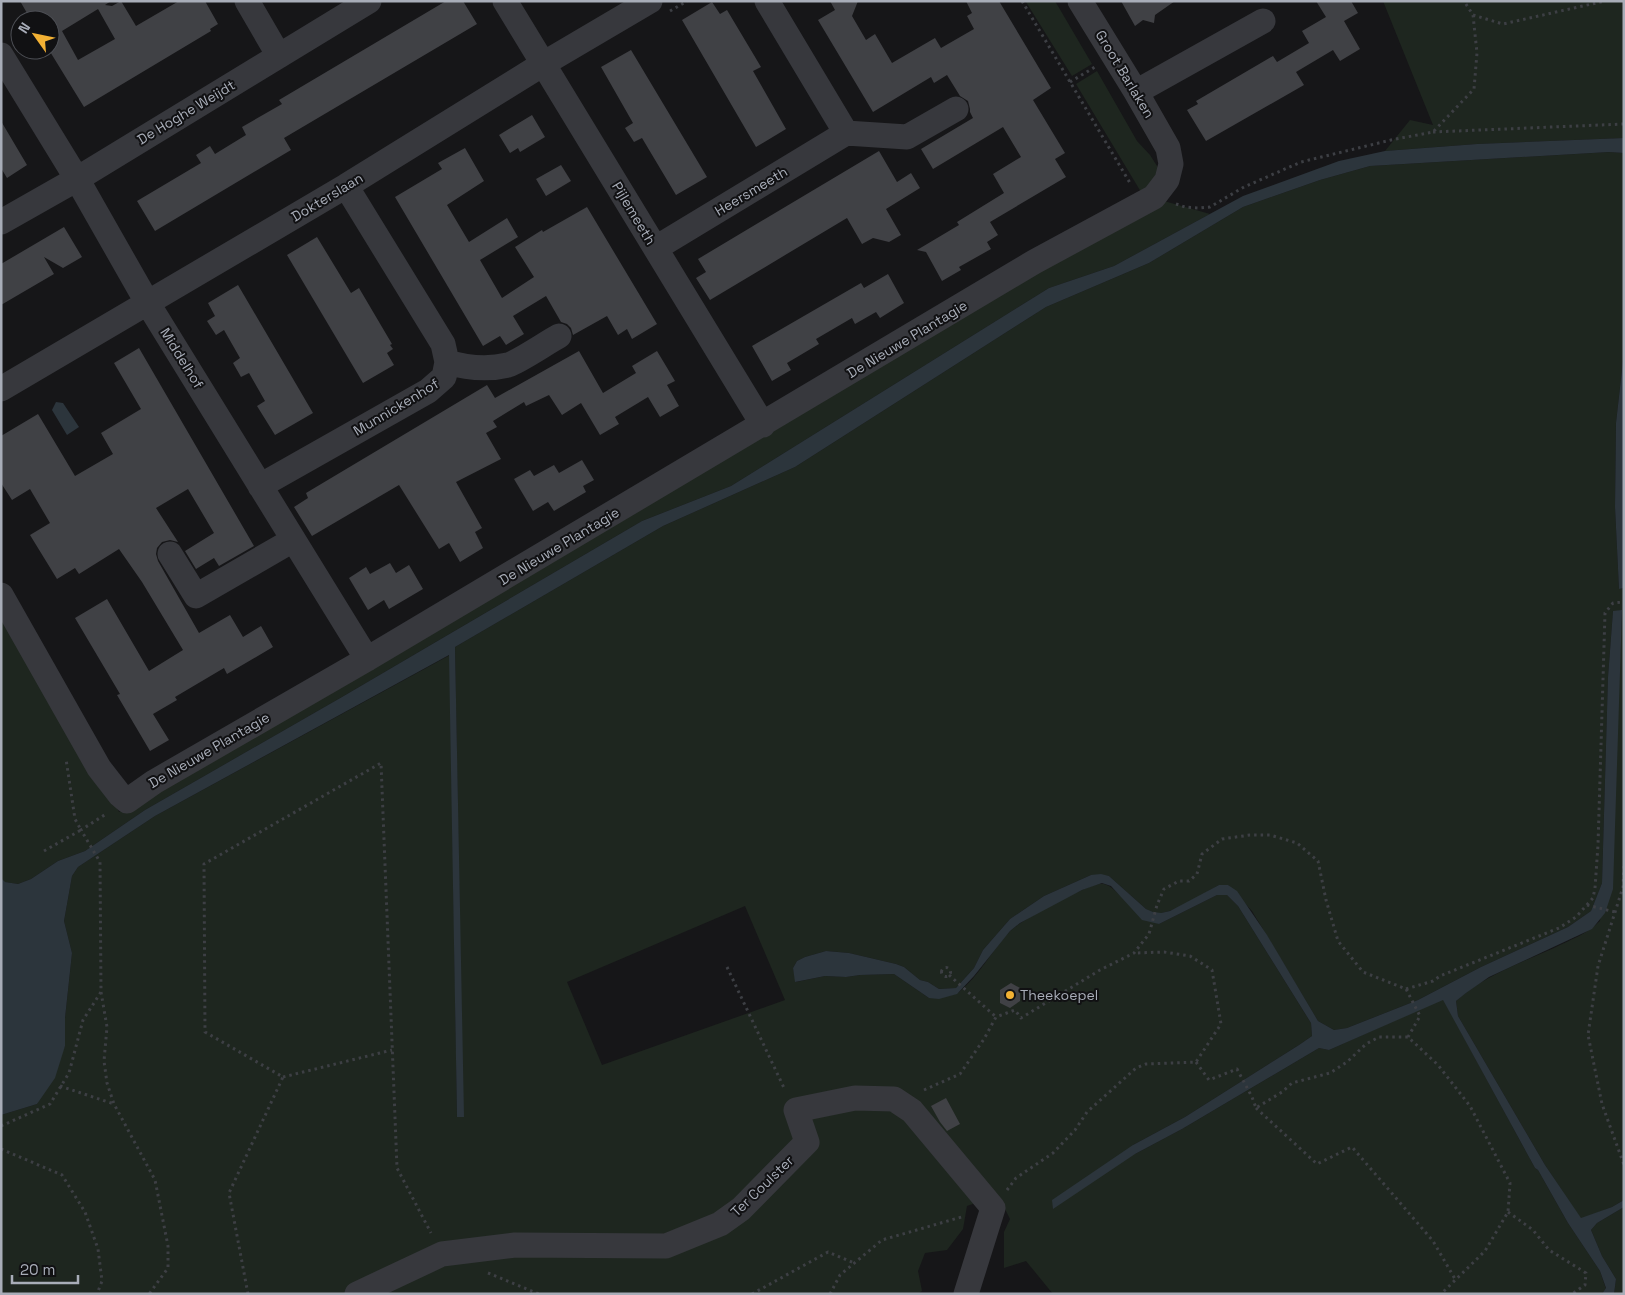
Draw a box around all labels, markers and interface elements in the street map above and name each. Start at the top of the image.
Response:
north arrow [10,10,60,60]
text: N [14,19,34,37]
street label: Groot Barlaken [1092,27,1158,121]
street label: De Hoghe Weijdt [134,76,238,148]
street label: Heersmeeth [711,162,791,220]
street label: Dokterslaan [288,169,366,225]
street label: Pijlemeeth [608,178,660,248]
street label: De Nieuwe Plantagie [844,296,970,382]
street label: Middelhof [156,324,208,392]
street label: Munnickenhof [350,374,442,440]
street label: De Nieuwe Plantagie [496,503,622,589]
street label: De Nieuwe Plantagie [145,708,273,792]
place label: Theekoepel [1020,986,1098,1004]
marker: Theekoepel [1004,989,1016,1001]
street label: Ter Coulster [727,1152,797,1220]
scale bar [12,1252,79,1284]
text: 20 m [20,1260,55,1279]

